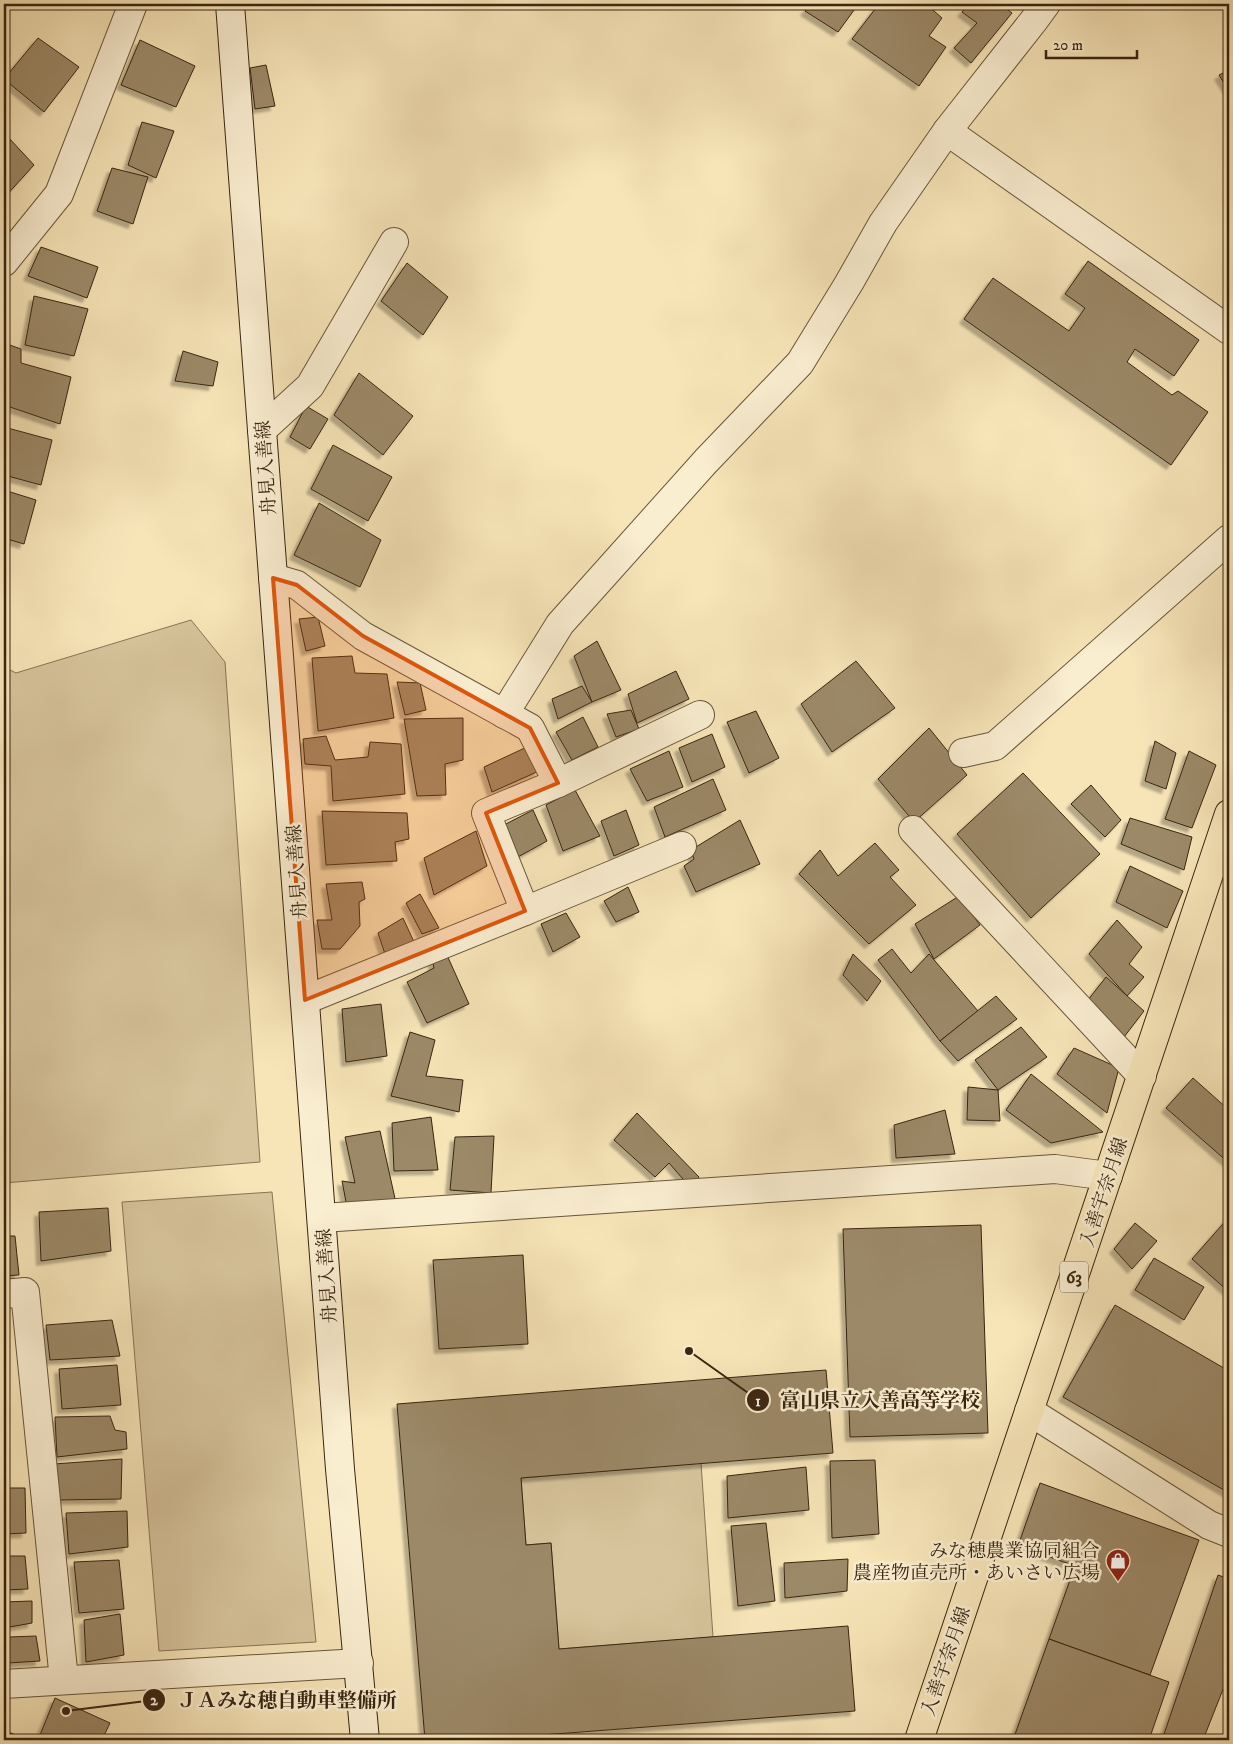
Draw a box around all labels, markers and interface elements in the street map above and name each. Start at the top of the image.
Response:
scale bar [1046,28,1137,60]
text: 20 m [1053,36,1083,55]
street label: 舟見入善線 [252,420,281,516]
street label: 舟見入善線 [283,824,312,920]
street label: 入善宇奈月線 [1076,1135,1133,1250]
street label: 舟見入善線 [313,1228,342,1324]
road number: 63 [1060,1262,1088,1292]
callout: 富山県立入善高等学校 [745,1383,990,1418]
text: 富山県立入善高等学校 [780,1389,980,1414]
text: 1 [755,1392,761,1411]
place label: みな穂農業協同組合 農産物直売所・あいさい広場 [853,1540,1100,1585]
shop icon: みな穂農業協同組合 農産物直売所・あいさい広場 [1105,1548,1131,1582]
street label: 入善宇奈月線 [917,1604,976,1719]
callout: ＪＡみな穂自動車整備所 [142,1682,407,1717]
text: ＪＡみな穂自動車整備所 [177,1689,397,1714]
text: 2 [150,1691,158,1710]

